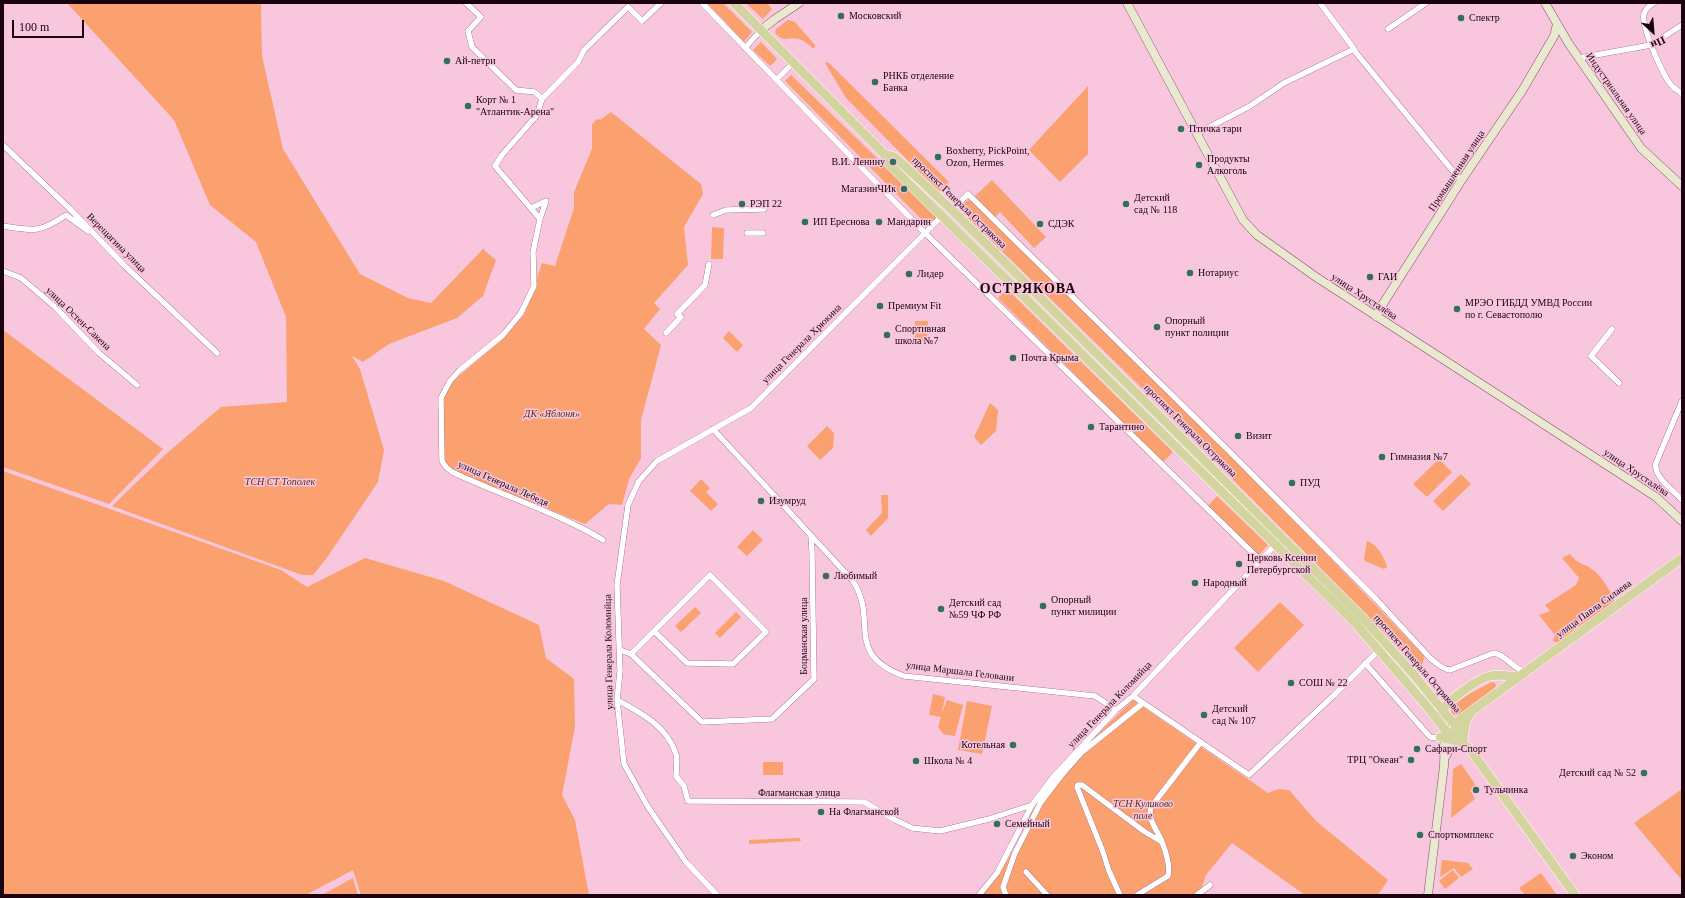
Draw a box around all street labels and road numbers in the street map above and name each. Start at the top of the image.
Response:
street label: Индустриальная улица [1583,51,1649,137]
street label: Промышленная улица [1426,128,1488,214]
street label: проспект Генерала Острякова [909,155,1009,251]
street label: Верещагина улица [84,211,148,275]
street label: улица Хрусталёва [1329,271,1399,323]
street label: улица Остен-Сакена [43,285,113,353]
street label: улица Генерала Хрюкина [760,302,844,386]
street label: проспект Генерала Острякова [1141,382,1239,480]
street label: улица Хрусталёва [1601,447,1671,499]
street label: улица Генерала Лебедя [456,459,550,509]
street label: улица Павла Силаева [1554,578,1634,640]
street label: улица Генерала Коломийца [602,594,616,710]
street label: Боцманская улица [798,597,810,675]
street label: проспект Генерала Острякова [1371,612,1463,716]
street label: улица Маршала Геловани [905,659,1015,685]
street label: улица Генерала Коломийца [1066,659,1154,751]
street label: Флагманская улица [758,787,840,799]

